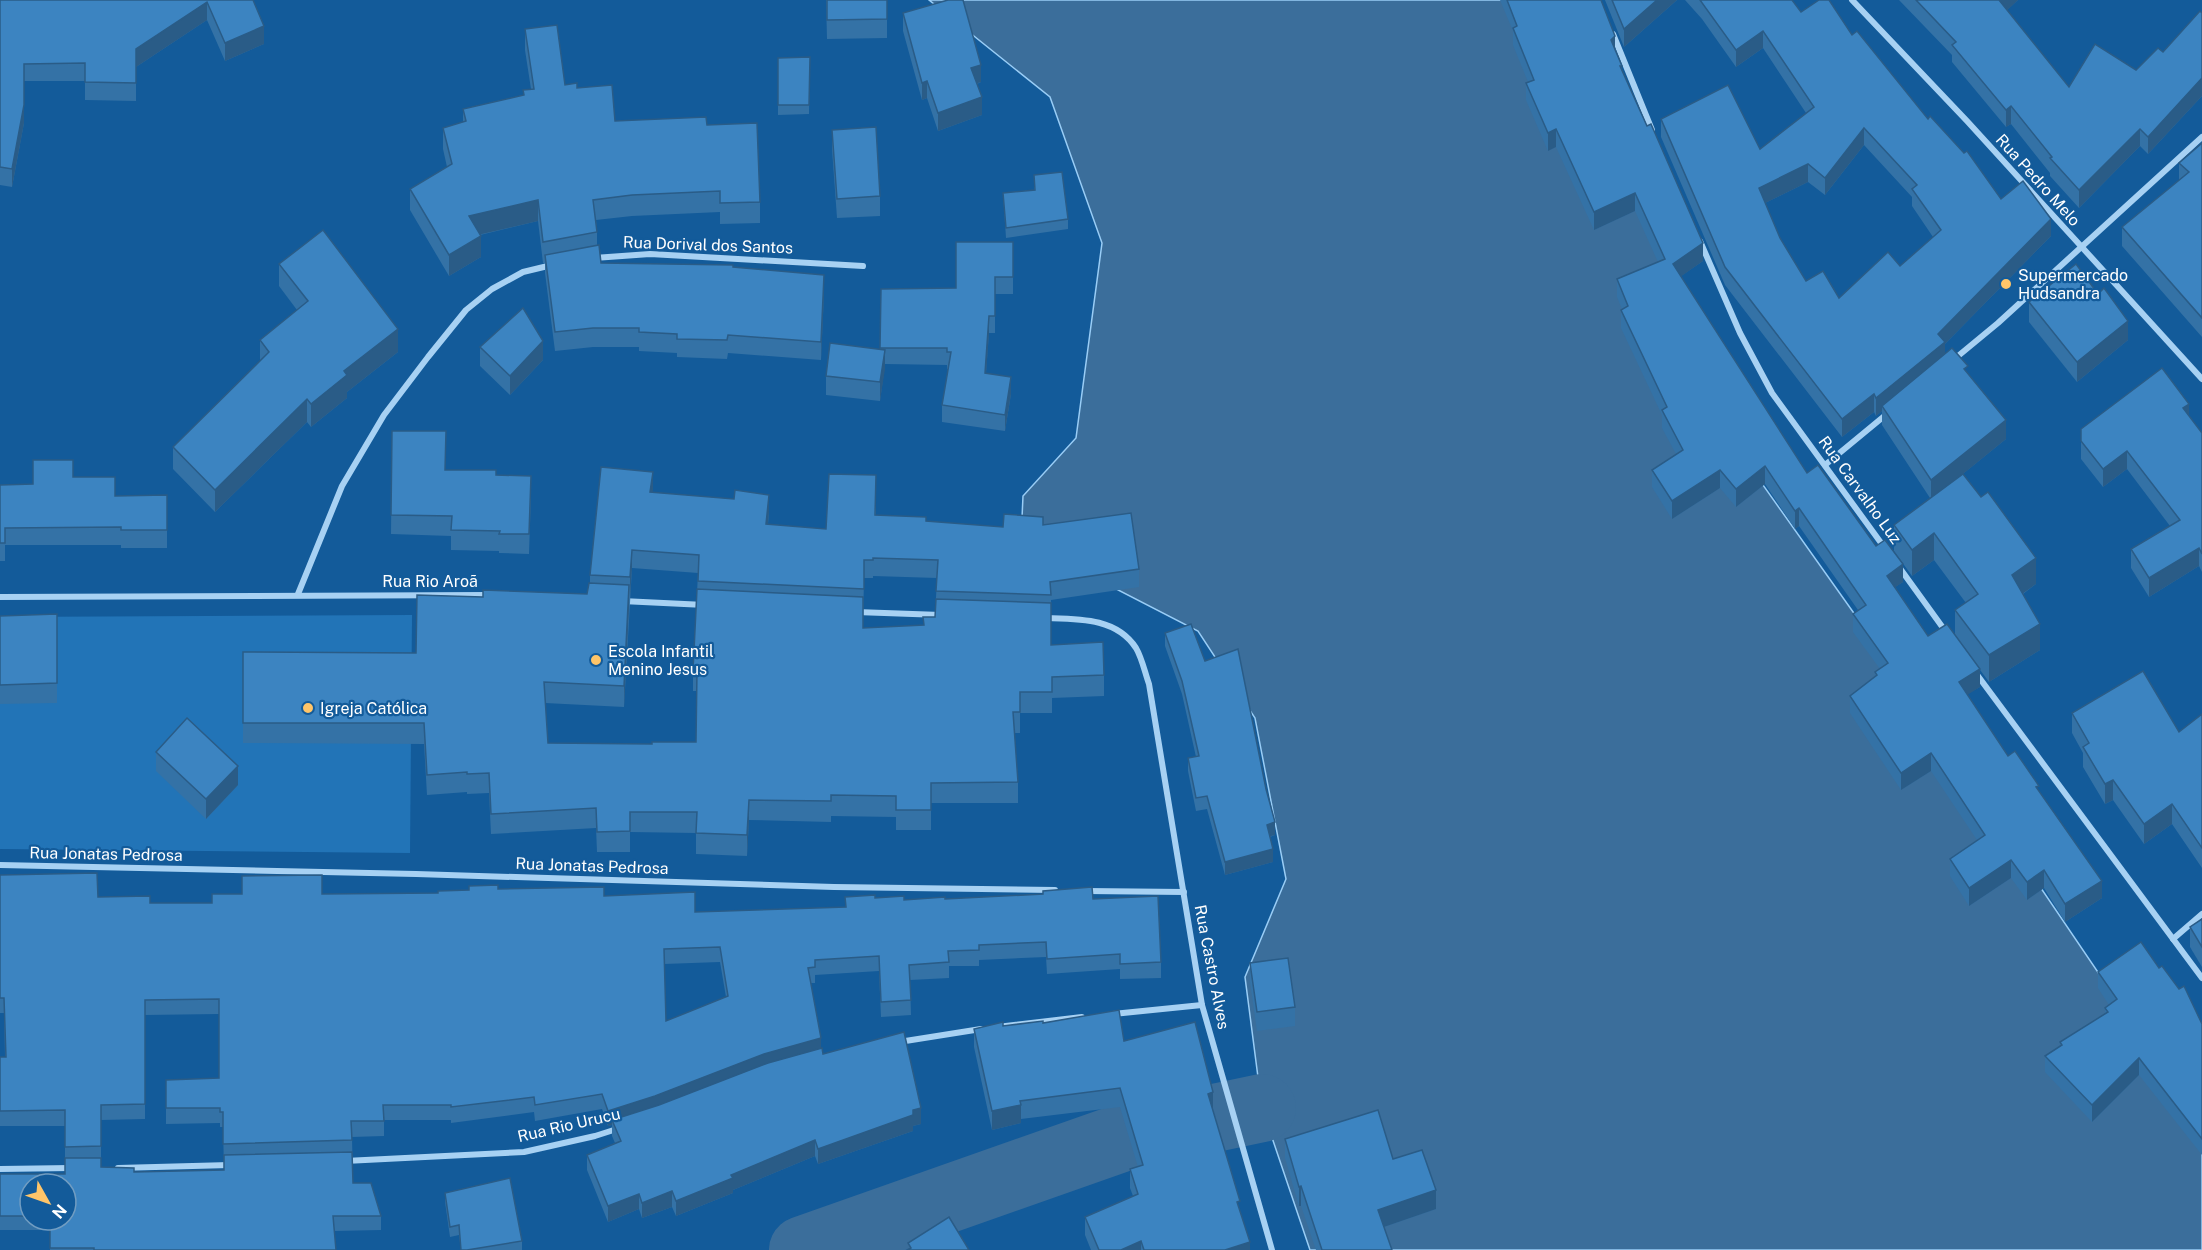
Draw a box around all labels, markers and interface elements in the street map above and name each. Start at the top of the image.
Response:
street label: Rua Pedro Melo [1992,130,2084,230]
street label: Rua Dorival dos Santos [623,233,793,257]
place label: Supermercado Hudsandra [2018,266,2128,303]
marker: Supermercado Hudsandra [1999,277,2013,291]
street label: Rua Carvalho Luz [1814,432,1906,548]
street label: Rua Rio Aroã [382,572,478,591]
place label: Escola Infantil Menino Jesus [608,642,714,679]
marker: Escola Infantil Menino Jesus [589,653,603,667]
place label: Igreja Católica [320,699,427,718]
marker: Igreja Católica [301,701,315,715]
street label: Rua Jonatas Pedrosa [29,843,183,865]
street label: Rua Jonatas Pedrosa [515,854,669,878]
street label: Rua Castro Alves [1191,903,1233,1031]
street label: Rua Rio Urucu [516,1104,622,1146]
north arrow [18,1172,78,1232]
text: N [48,1200,70,1222]

